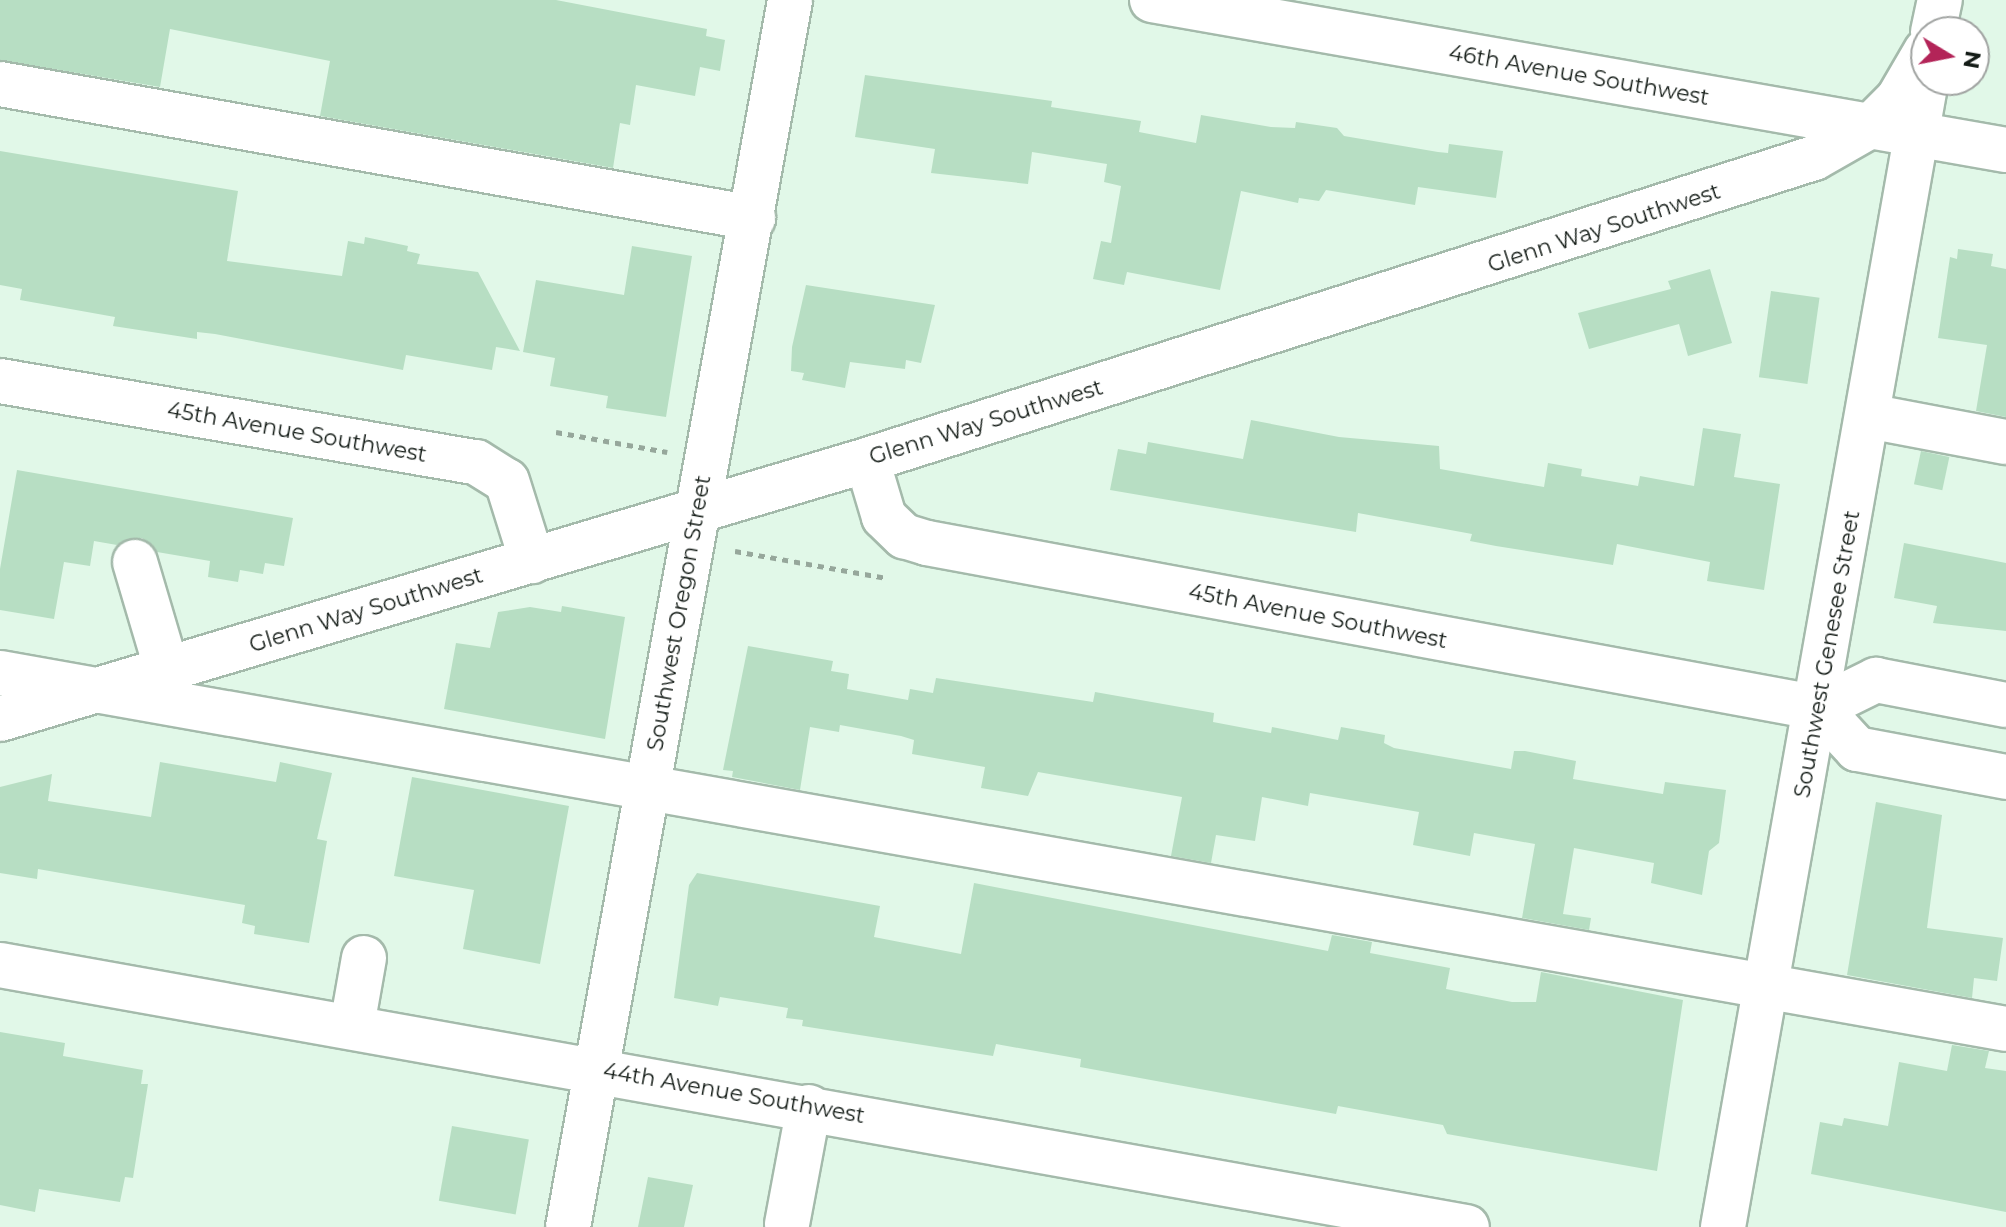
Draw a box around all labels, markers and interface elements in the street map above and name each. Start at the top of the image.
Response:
north arrow [1910,16,1990,96]
street label: 46th Avenue Southwest [1447,39,1711,111]
text: N [1957,49,1987,71]
street label: Glenn Way Southwest [1484,178,1724,278]
street label: Glenn Way Southwest [866,374,1106,470]
street label: 45th Avenue Southwest [165,396,429,468]
street label: Southwest Oregon Street [642,473,716,753]
street label: Southwest Genesee Street [1789,508,1865,800]
street label: Glenn Way Southwest [246,562,486,658]
street label: 45th Avenue Southwest [1186,578,1450,654]
street label: 44th Avenue Southwest [601,1057,867,1129]

